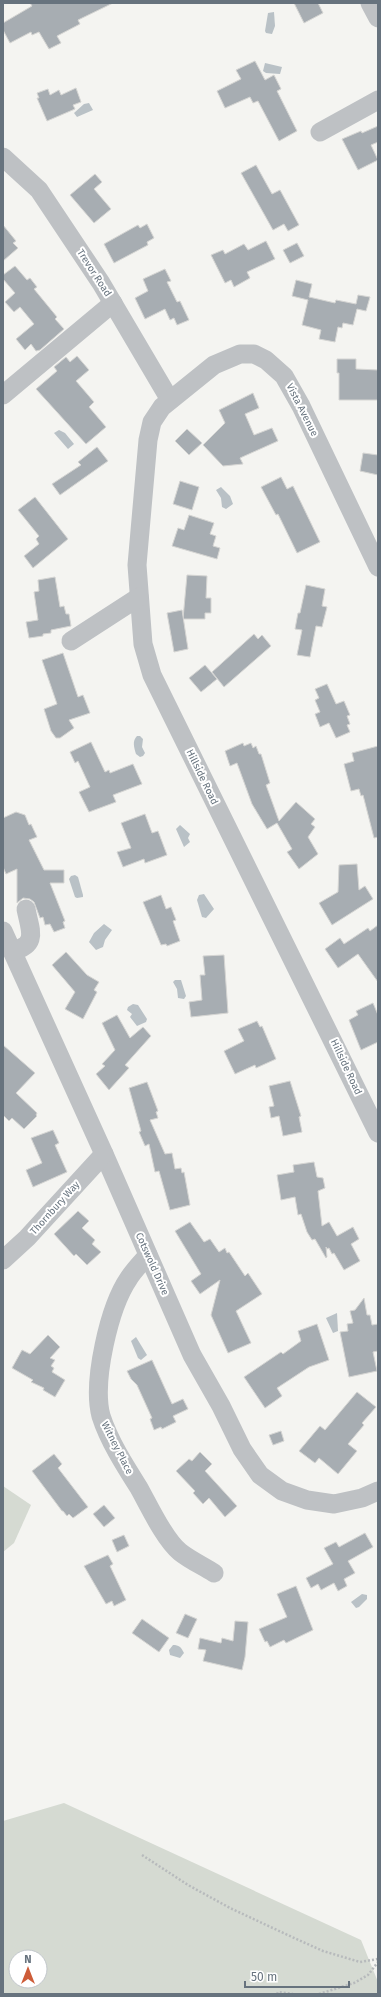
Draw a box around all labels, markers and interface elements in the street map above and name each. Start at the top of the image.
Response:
street label: Trevor Road [74,247,114,299]
street label: Vista Avenue [284,381,320,439]
street label: Hillside Road [183,747,221,807]
street label: Hillside Road [328,1037,364,1097]
street label: Thornbury Way [28,1179,82,1237]
street label: Cotswold Drive [133,1231,171,1297]
street label: Witney Place [99,1420,135,1476]
north arrow [8,1949,48,1989]
text: N [24,1953,32,1966]
scale bar [245,1963,349,1989]
text: 50 m [251,1970,277,1984]

